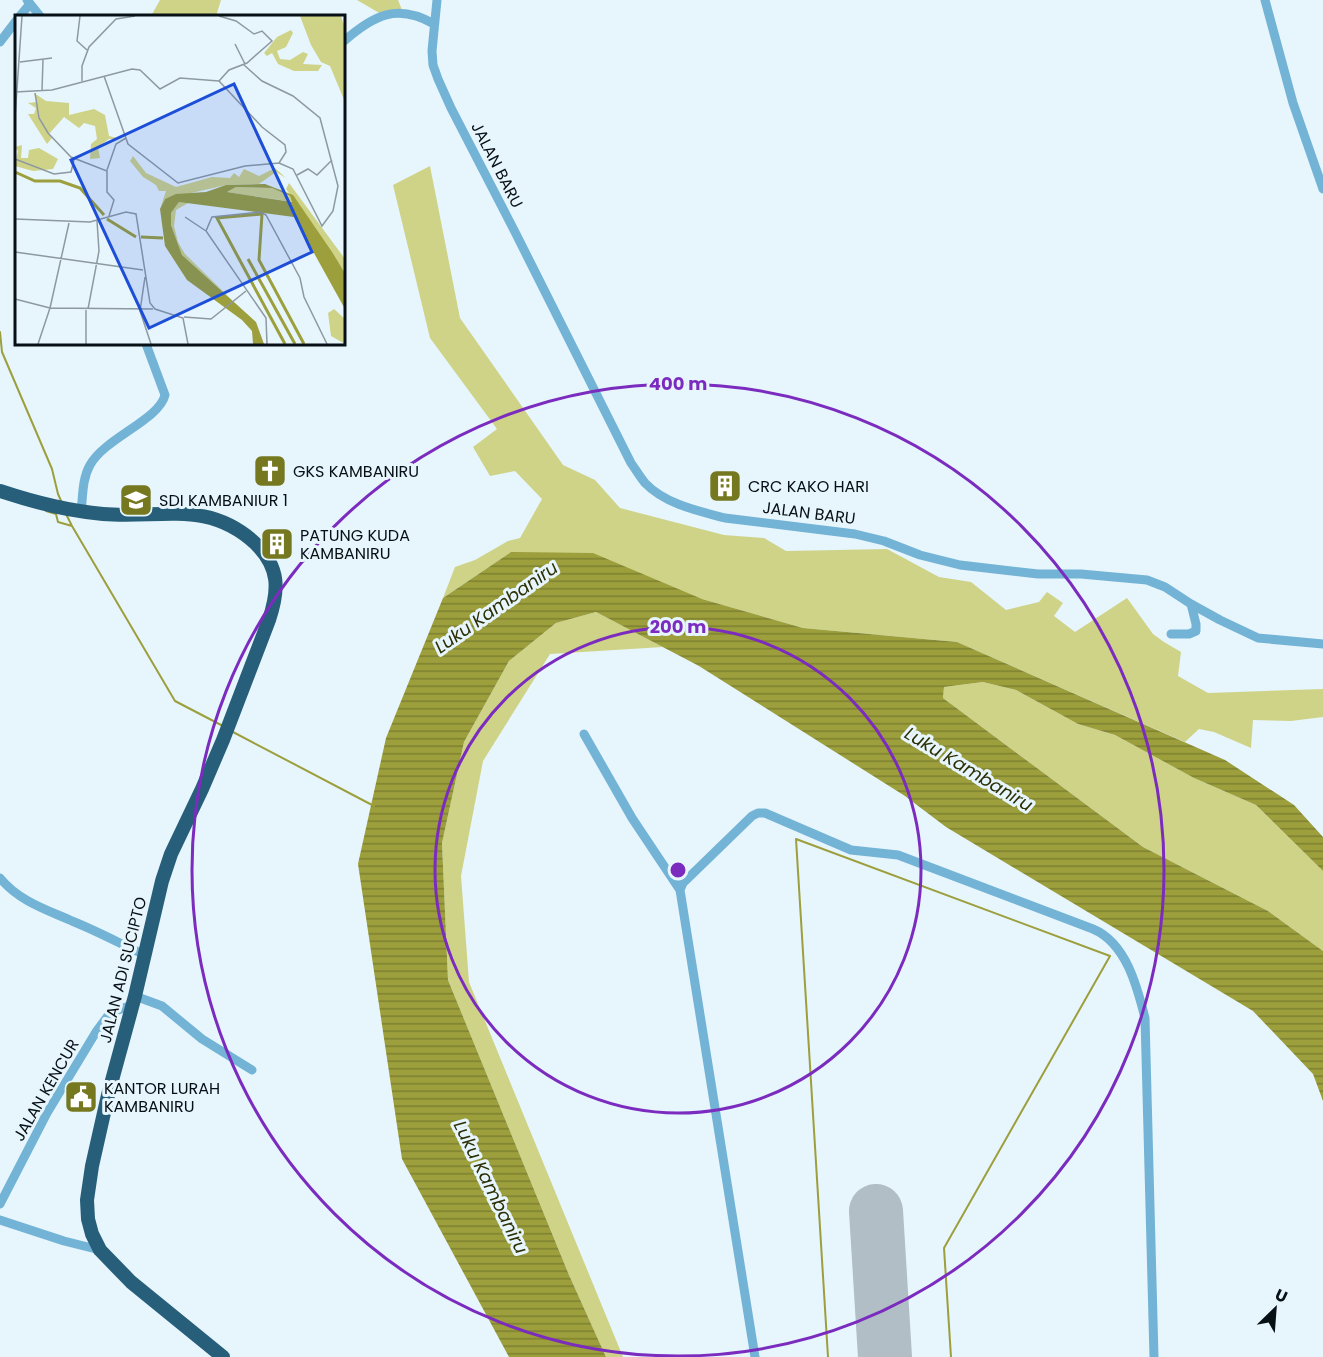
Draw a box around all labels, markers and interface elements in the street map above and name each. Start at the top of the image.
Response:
inset map [15,15,345,345]
street label: JALAN BARU [466,118,528,212]
text: 400 m [649,371,707,396]
church icon: GKS KAMBANIRU [252,453,288,489]
place label: GKS KAMBANIRU [293,460,419,483]
building icon: CRC KAKO HARI [707,468,743,504]
place label: CRC KAKO HARI [748,475,869,498]
school or university icon: SDI KAMBANIUR 1 [118,482,154,518]
place label: SDI KAMBANIUR 1 [159,489,288,512]
street label: JALAN BARU [761,496,857,530]
place label: PATUNG KUDA KAMBANIRU [300,524,410,565]
building icon: PATUNG KUDA KAMBANIRU [259,526,295,562]
water label: Luku Kambaniru [429,555,563,659]
text: 200 m [650,614,706,639]
water label: Luku Kambaniru [900,721,1038,817]
centre of rings [668,860,688,880]
street label: JALAN ADI SUCIPTO [94,895,152,1045]
street label: JALAN KENCUR [7,1035,85,1145]
place label: KANTOR LURAH KAMBANIRU [104,1077,220,1118]
public building icon: KANTOR LURAH KAMBANIRU [63,1079,99,1115]
water label: Luku Kambaniru [448,1116,534,1258]
north arrow [1245,1279,1305,1339]
text: U [1271,1283,1291,1309]

